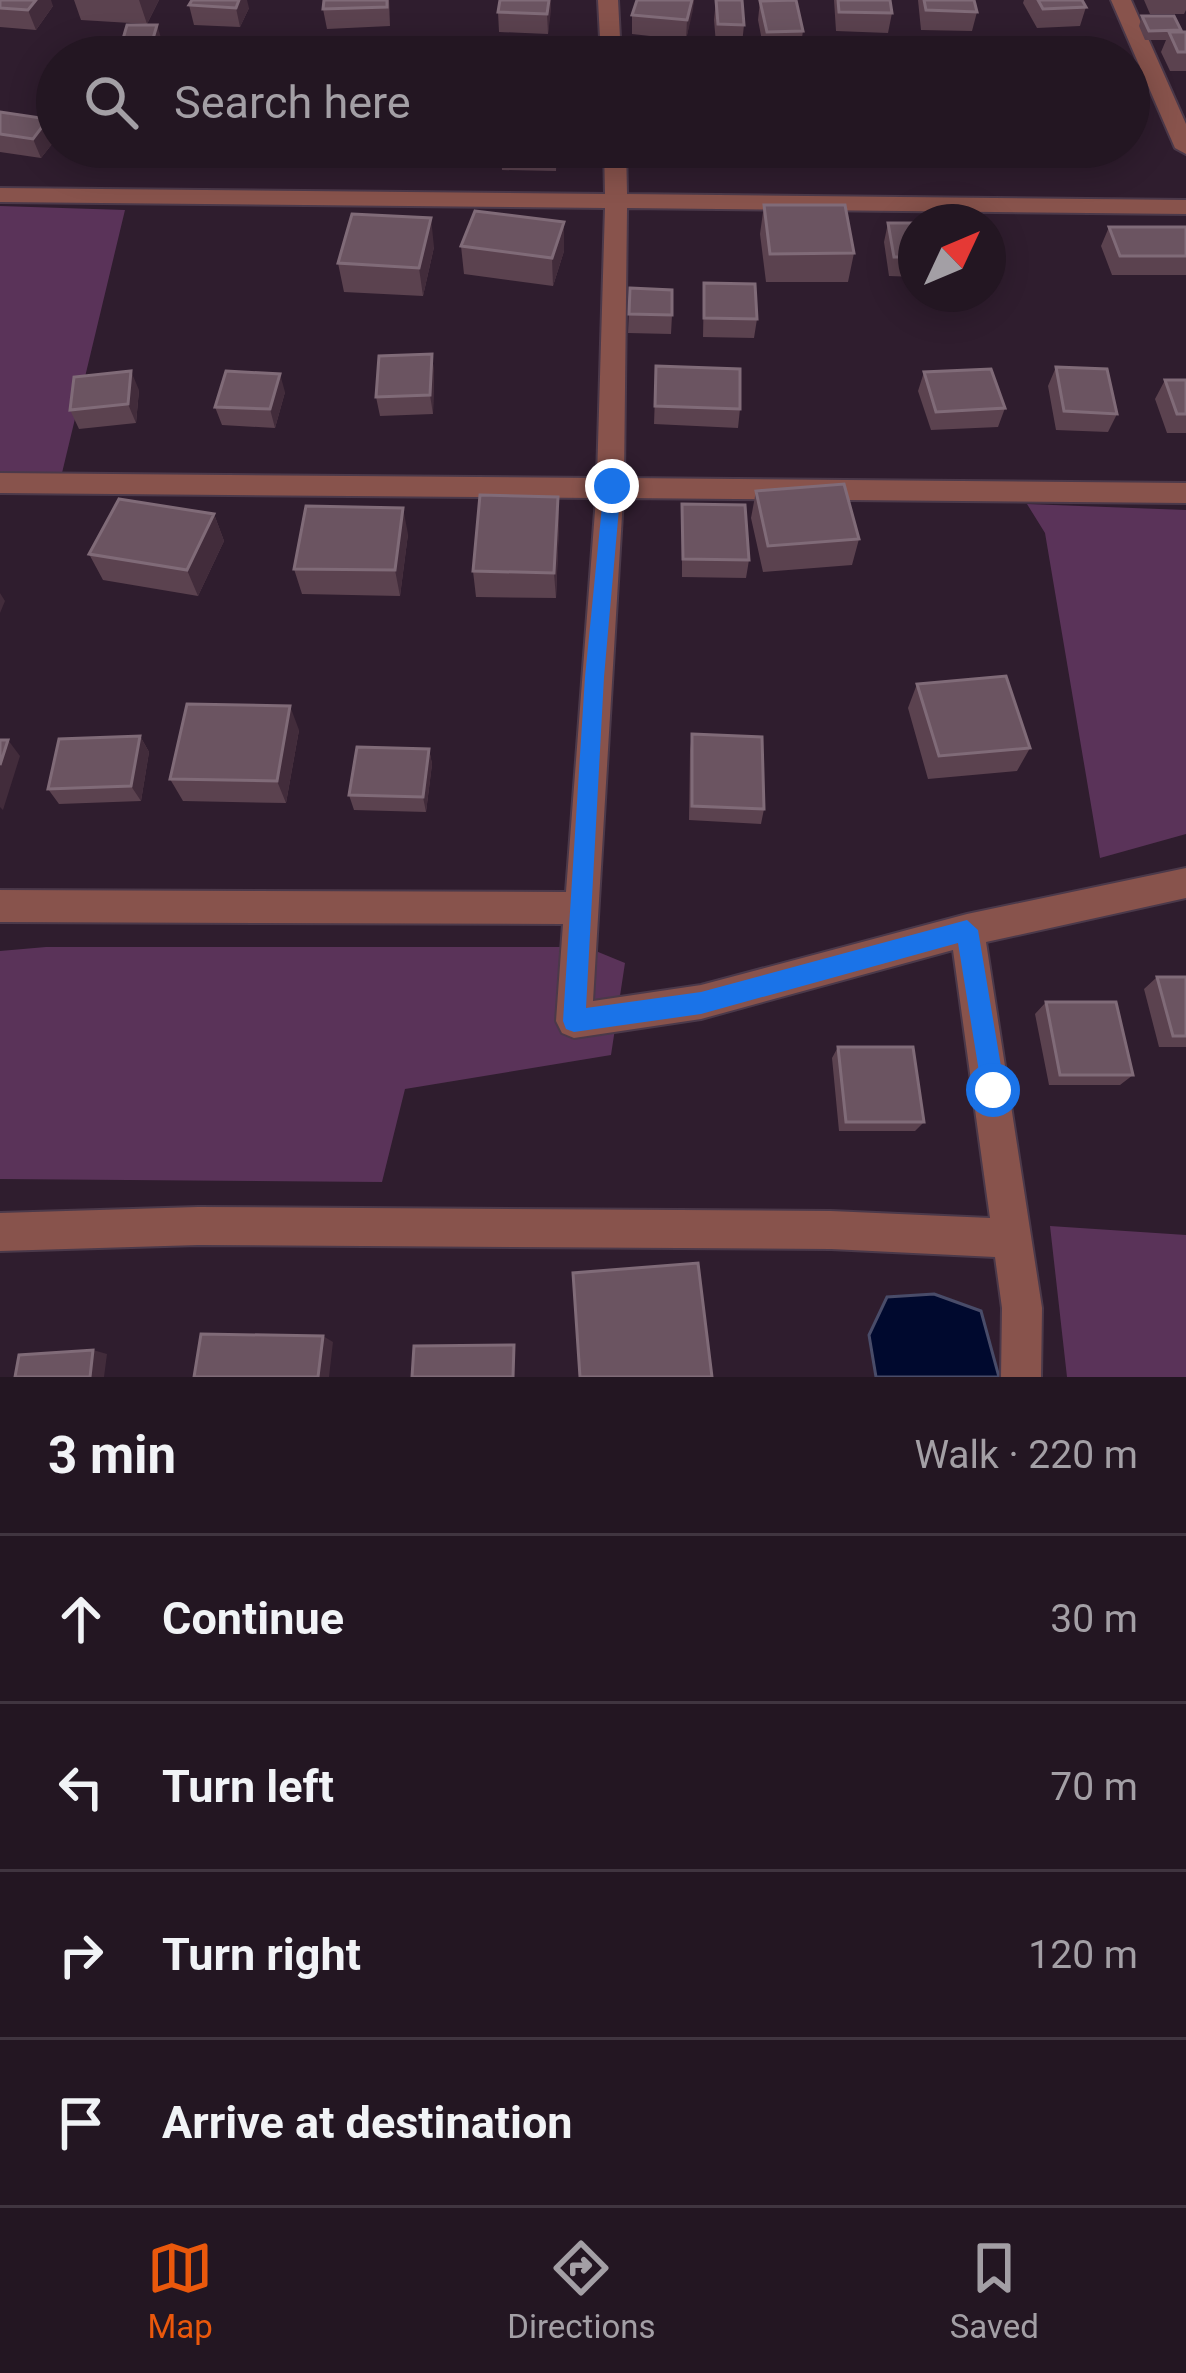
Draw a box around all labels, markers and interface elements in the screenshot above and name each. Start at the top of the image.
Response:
search box [36,36,1150,168]
icon: search [78,69,144,135]
text: Search here [174,76,411,129]
north arrow [898,204,1006,312]
route end [585,459,639,513]
route start [966,1063,1020,1117]
text: 3 min [48,1426,176,1485]
text: Walk · 220 m [914,1432,1138,1478]
icon: ahead [48,1586,114,1652]
text: Continue [162,1592,344,1645]
text: 30 m [1050,1596,1138,1642]
icon: left [48,1754,114,1820]
text: Turn left [162,1760,334,1813]
text: 70 m [1050,1764,1138,1810]
icon: right [48,1922,114,1988]
text: Turn right [162,1928,361,1981]
text: 120 m [1028,1932,1138,1978]
icon: arrive [48,2090,114,2156]
text: Arrive at destination [162,2096,573,2149]
tab: Map [147,2235,213,2346]
tab: Directions [507,2235,656,2346]
tab: Saved [950,2235,1039,2346]

